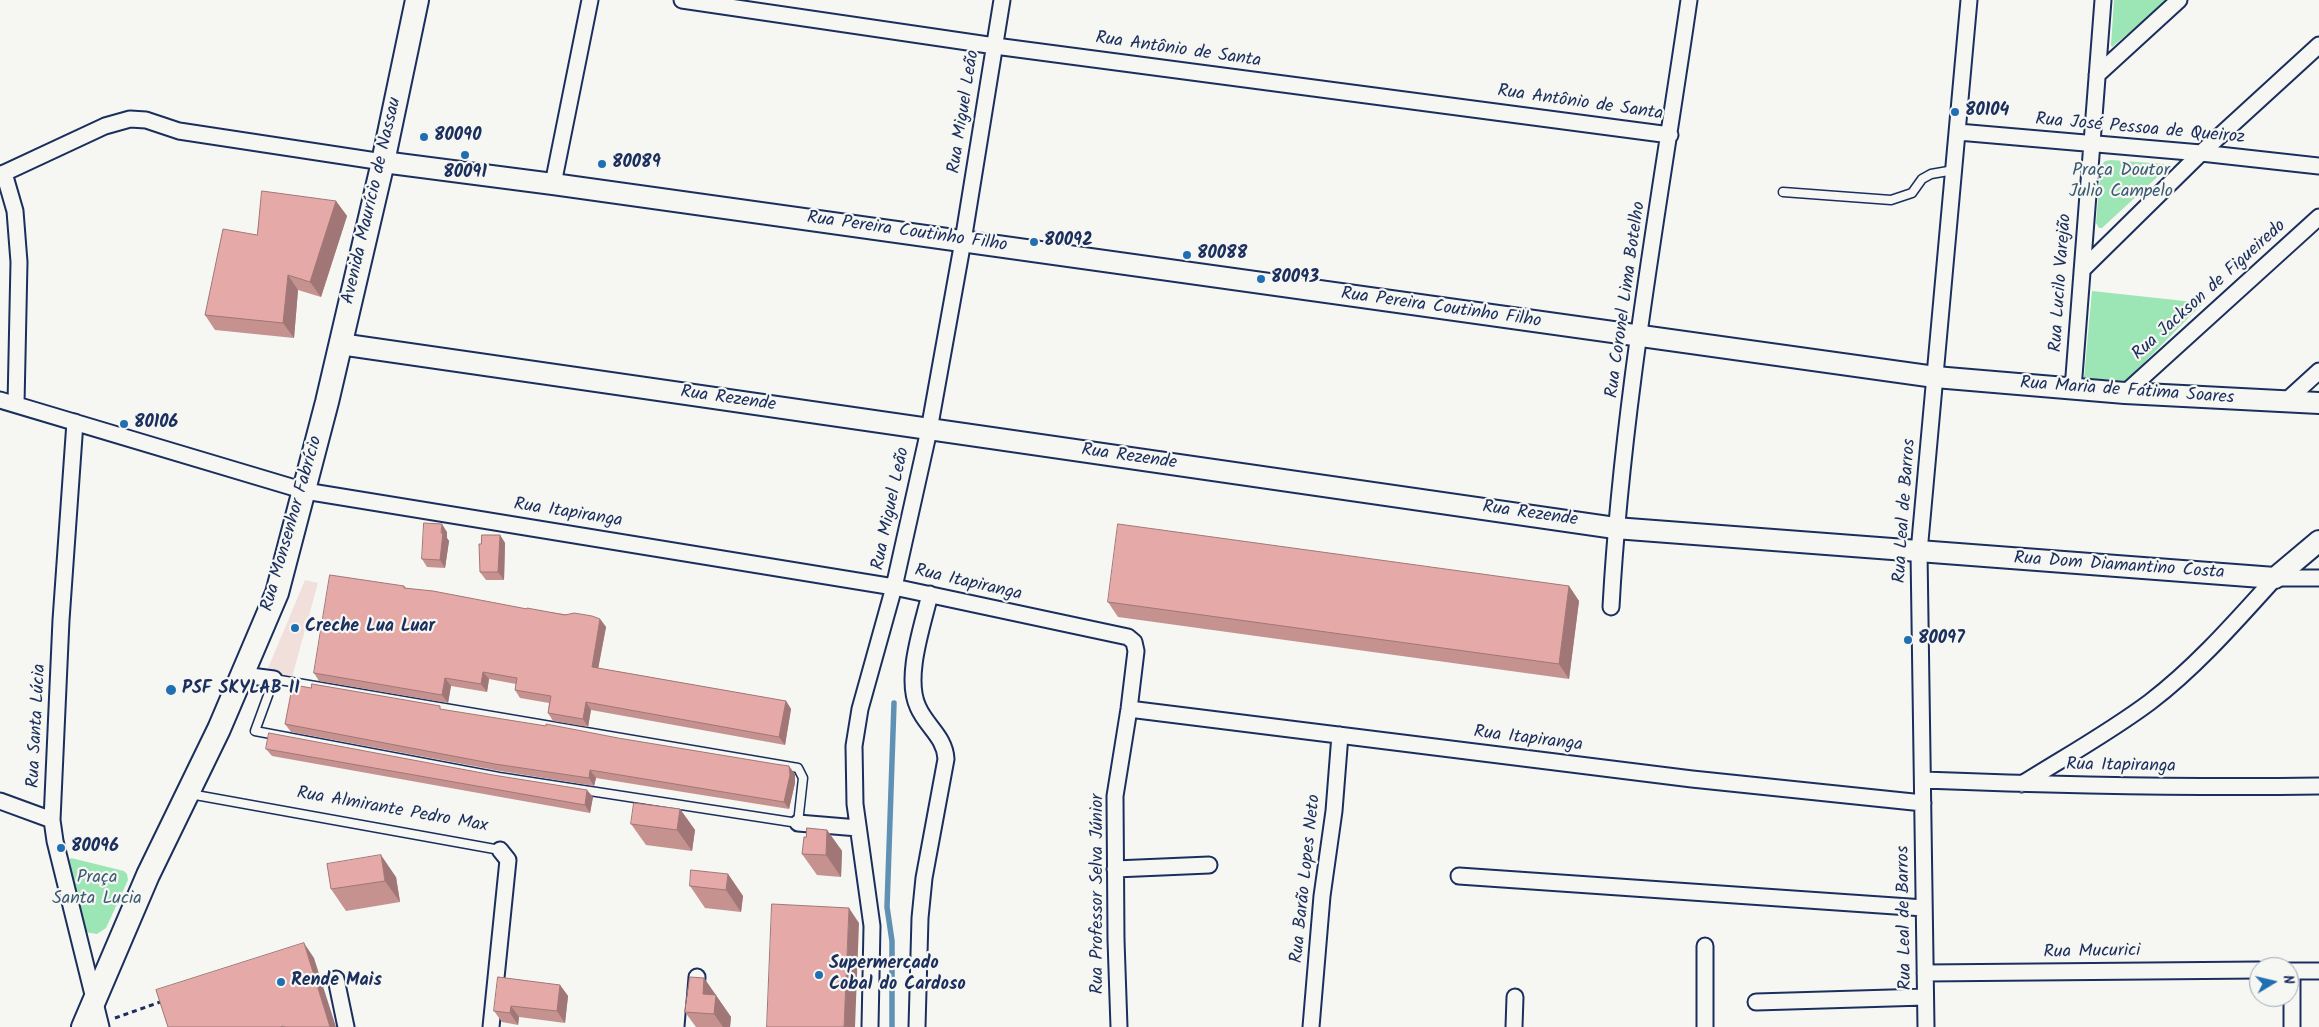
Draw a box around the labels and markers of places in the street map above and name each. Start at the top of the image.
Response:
place label: 80104 [1965,101,2009,123]
marker: 80104 [1949,106,1961,118]
place label: 80090 [434,126,481,148]
marker: 80090 [418,131,430,143]
marker: 80091 [459,149,471,161]
place label: 80089 [612,153,661,175]
marker: 80089 [596,158,608,170]
place label: 80091 [443,163,487,185]
place label: 80092 [1044,231,1093,253]
marker: 80092 [1028,236,1040,248]
place label: 80088 [1197,244,1247,266]
marker: 80088 [1181,249,1193,261]
place label: 80093 [1271,268,1319,290]
marker: 80093 [1255,273,1267,285]
place label: 80106 [134,413,178,435]
marker: 80106 [118,418,130,430]
place label: Creche Lua Luar [305,617,435,639]
marker: Creche Lua Luar [289,622,301,634]
place label: 80097 [1918,629,1965,651]
marker: 80097 [1902,634,1914,646]
place label: PSF SKYLAB II [182,679,300,701]
marker: PSF SKYLAB II [164,683,178,697]
place label: 80096 [71,837,119,859]
marker: 80096 [55,842,67,854]
place label: Supermercado Cobal do Cardoso [829,954,966,996]
marker: Supermercado Cobal do Cardoso [813,969,825,981]
place label: Rende Mais [291,971,382,993]
marker: Rende Mais [275,976,287,988]

